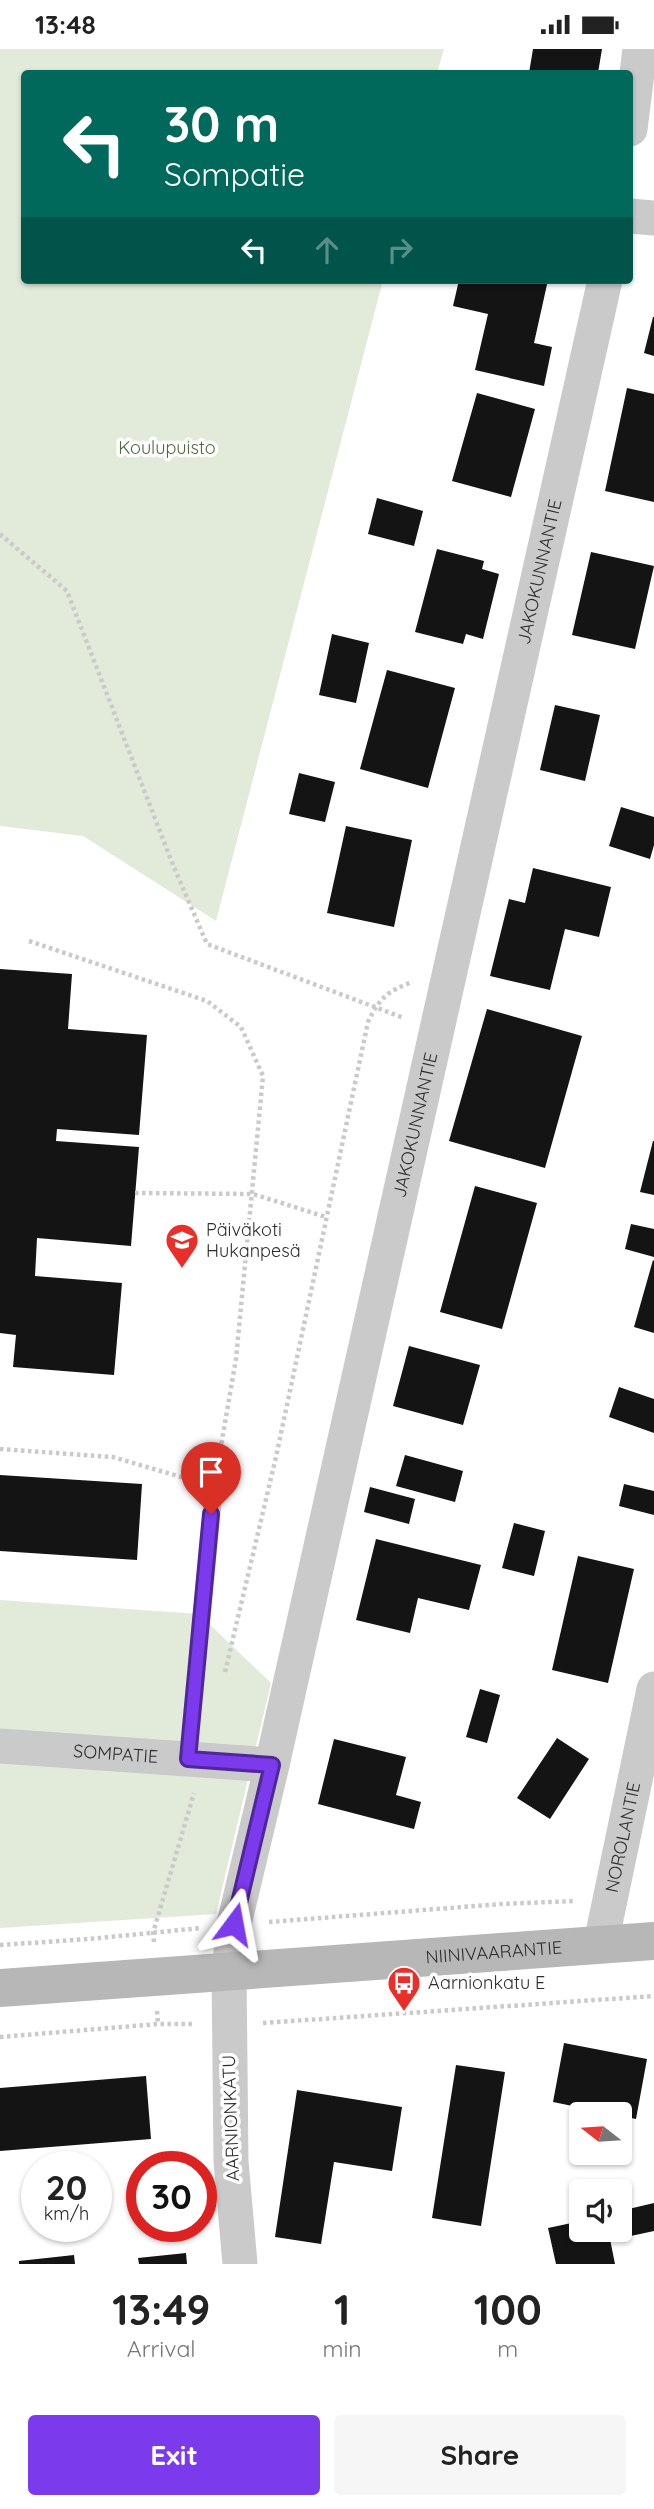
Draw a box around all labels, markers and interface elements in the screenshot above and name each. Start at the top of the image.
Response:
text: 13:48 [35,8,96,41]
text: 30 m [164,93,279,154]
icon: left [49,98,140,189]
text: Sompatie [164,154,305,194]
icon: left [235,231,273,269]
icon: ahead [308,231,346,269]
icon: right [381,231,419,269]
park label: Koulupuisto [118,436,216,459]
street label: JAKOKUNNANTIE [512,497,567,647]
street label: JAKOKUNNANTIE [388,1050,442,1200]
place label: Päiväkoti Hukanpesä [206,1218,301,1262]
school or university icon: Päiväkoti Hukanpesä [163,1221,201,1270]
pin [181,1442,241,1514]
icon: arrive [192,1453,230,1491]
street label: SOMPATIE [72,1739,159,1768]
street label: NOROLANTIE [600,1780,645,1895]
position arrow [197,1887,271,1961]
street label: NIINIVAARANTIE [425,1936,563,1968]
bus stop icon: Aarnionkatu E [385,1964,423,2013]
place label: Aarnionkatu E [428,1971,545,1994]
street label: AARNIONKATU [217,2054,244,2182]
north arrow [569,2102,632,2165]
map controls [569,2102,632,2242]
speed limit sign: 30 [126,2151,217,2242]
text: 20 [46,2165,87,2209]
button: sound [569,2179,632,2242]
text: km/h [44,2202,89,2225]
text: 13:49 [112,2283,210,2336]
text: 1 [334,2283,350,2336]
text: 100 [474,2283,542,2336]
text: Arrival [127,2334,196,2363]
text: min [322,2334,362,2363]
text: m [497,2334,518,2363]
button: Exit [28,2415,320,2495]
button: Share [334,2415,626,2495]

